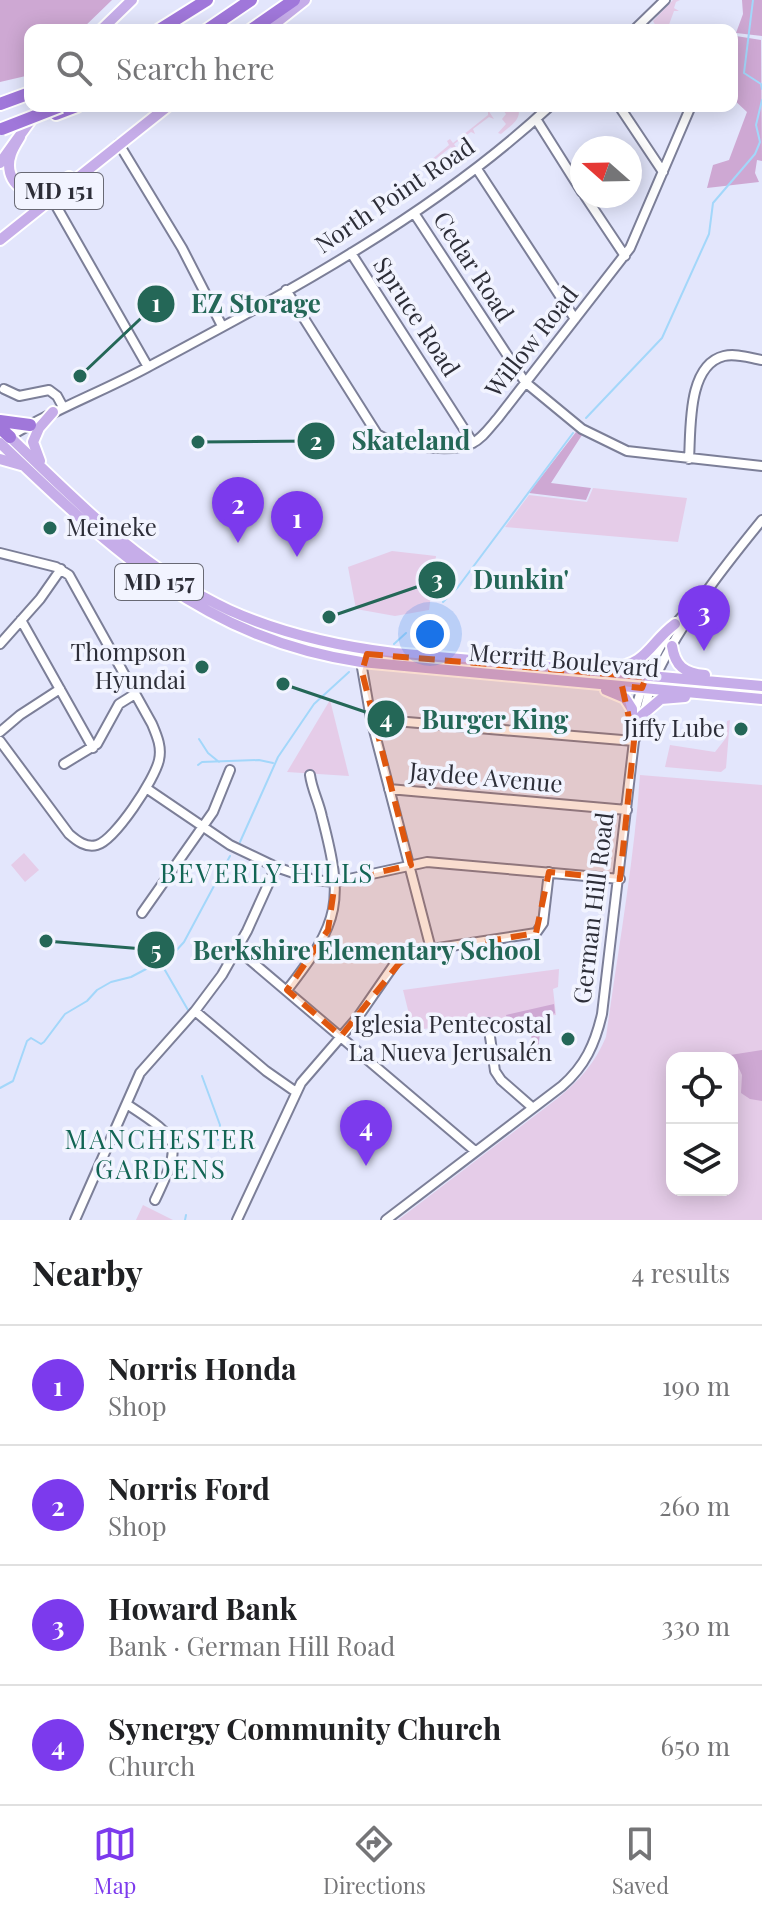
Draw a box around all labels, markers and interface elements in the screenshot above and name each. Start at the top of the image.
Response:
search box [24,24,738,112]
icon: search [52,46,96,90]
text: Search here [116,48,275,88]
street label: North Point Road [308,129,480,260]
north arrow [570,136,642,208]
road number: MD 151 [15,173,103,209]
street label: Cedar Road [427,205,522,327]
street label: Spruce Road [367,250,468,382]
street label: Willow Road [476,278,584,404]
callout: EZ Storage [136,279,337,329]
text: EZ Storage [191,285,321,320]
text: 1 [151,286,161,318]
callout: Skateland [296,416,487,466]
text: Skateland [352,422,471,457]
text: 2 [310,424,322,456]
pin: 2 [212,477,264,543]
pin: 1 [271,491,323,557]
place label: Meineke [66,510,157,542]
marker: Meineke [41,519,59,537]
callout: Dunkin' [417,555,585,605]
text: Dunkin' [473,561,569,596]
text: 3 [431,562,443,594]
road number: MD 157 [115,564,203,600]
pin: 3 [678,585,730,651]
your location [410,614,450,654]
place label: Thompson Hyundai [71,635,186,695]
street label: Merritt Boulevard [468,635,661,683]
marker: Thompson Hyundai [193,658,211,676]
callout: Burger King [366,694,585,744]
text: Burger King [422,701,569,736]
text: 4 [380,702,392,734]
place label: Jiffy Lube [622,711,725,743]
marker: Jiffy Lube [732,720,750,738]
street label: Jaydee Avenue [407,753,564,799]
street label: German Hill Road [564,810,620,1005]
district label: BEVERLY HILLS [160,855,374,890]
callout: Berkshire Elementary School [136,925,557,975]
text: Berkshire Elementary School [193,932,541,967]
text: 5 [150,933,162,965]
place label: Iglesia Pentecostal La Nueva Jerusalén [349,1007,552,1067]
marker: Iglesia Pentecostal La Nueva Jerusalén [559,1030,577,1048]
map controls [666,1052,738,1196]
button: locate [666,1052,738,1124]
pin: 4 [340,1100,392,1166]
district label: MANCHESTER GARDENS [65,1121,257,1186]
button: layers [666,1124,738,1196]
text: Nearby [32,1249,143,1295]
text: 4 results [631,1255,730,1290]
text: Norris Honda [108,1348,297,1388]
text: 1 [53,1368,63,1403]
text: 190 m [662,1368,730,1403]
text: Shop [108,1388,167,1423]
text: Norris Ford [108,1468,270,1508]
text: 2 [51,1488,65,1523]
text: 260 m [659,1488,730,1523]
text: Shop [108,1508,167,1543]
text: Howard Bank [108,1588,297,1628]
text: 3 [52,1608,64,1643]
text: 330 m [661,1608,730,1643]
text: Bank · German Hill Road [108,1628,395,1663]
text: Synergy Community Church [108,1708,501,1748]
text: 4 [51,1728,65,1763]
text: 650 m [661,1728,730,1763]
text: Church [108,1748,195,1783]
tab: Map [93,1822,137,1900]
tab: Directions [323,1822,426,1900]
tab: Saved [612,1822,669,1900]

